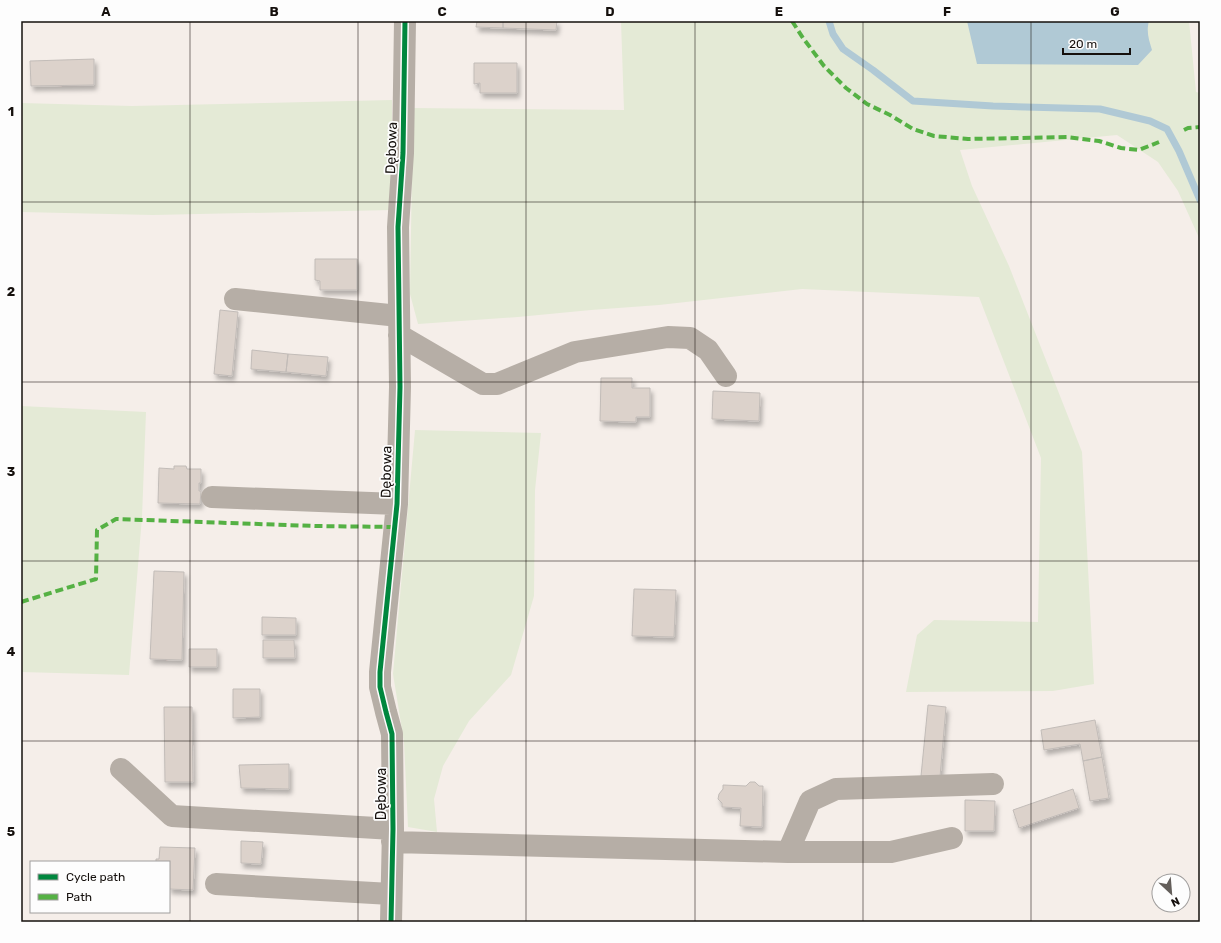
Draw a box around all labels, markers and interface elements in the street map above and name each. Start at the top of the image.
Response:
text: A [101,4,111,19]
text: B [269,4,279,19]
text: C [437,4,447,19]
text: D [605,4,615,19]
text: E [775,4,783,19]
text: F [943,4,951,19]
text: G [1110,4,1120,19]
scale bar [1063,30,1130,56]
text: 20 m [1069,37,1097,51]
text: 1 [8,104,14,119]
street label: Dębowa [382,122,401,175]
text: 2 [7,284,15,299]
street label: Dębowa [378,446,395,498]
text: 3 [7,464,16,479]
text: 4 [7,644,16,659]
street label: Dębowa [373,768,390,820]
text: 5 [7,824,15,839]
legend [30,861,170,913]
text: Cycle path [66,870,125,884]
north arrow [1151,873,1191,913]
text: Path [66,890,92,904]
text: N [1169,894,1182,909]

